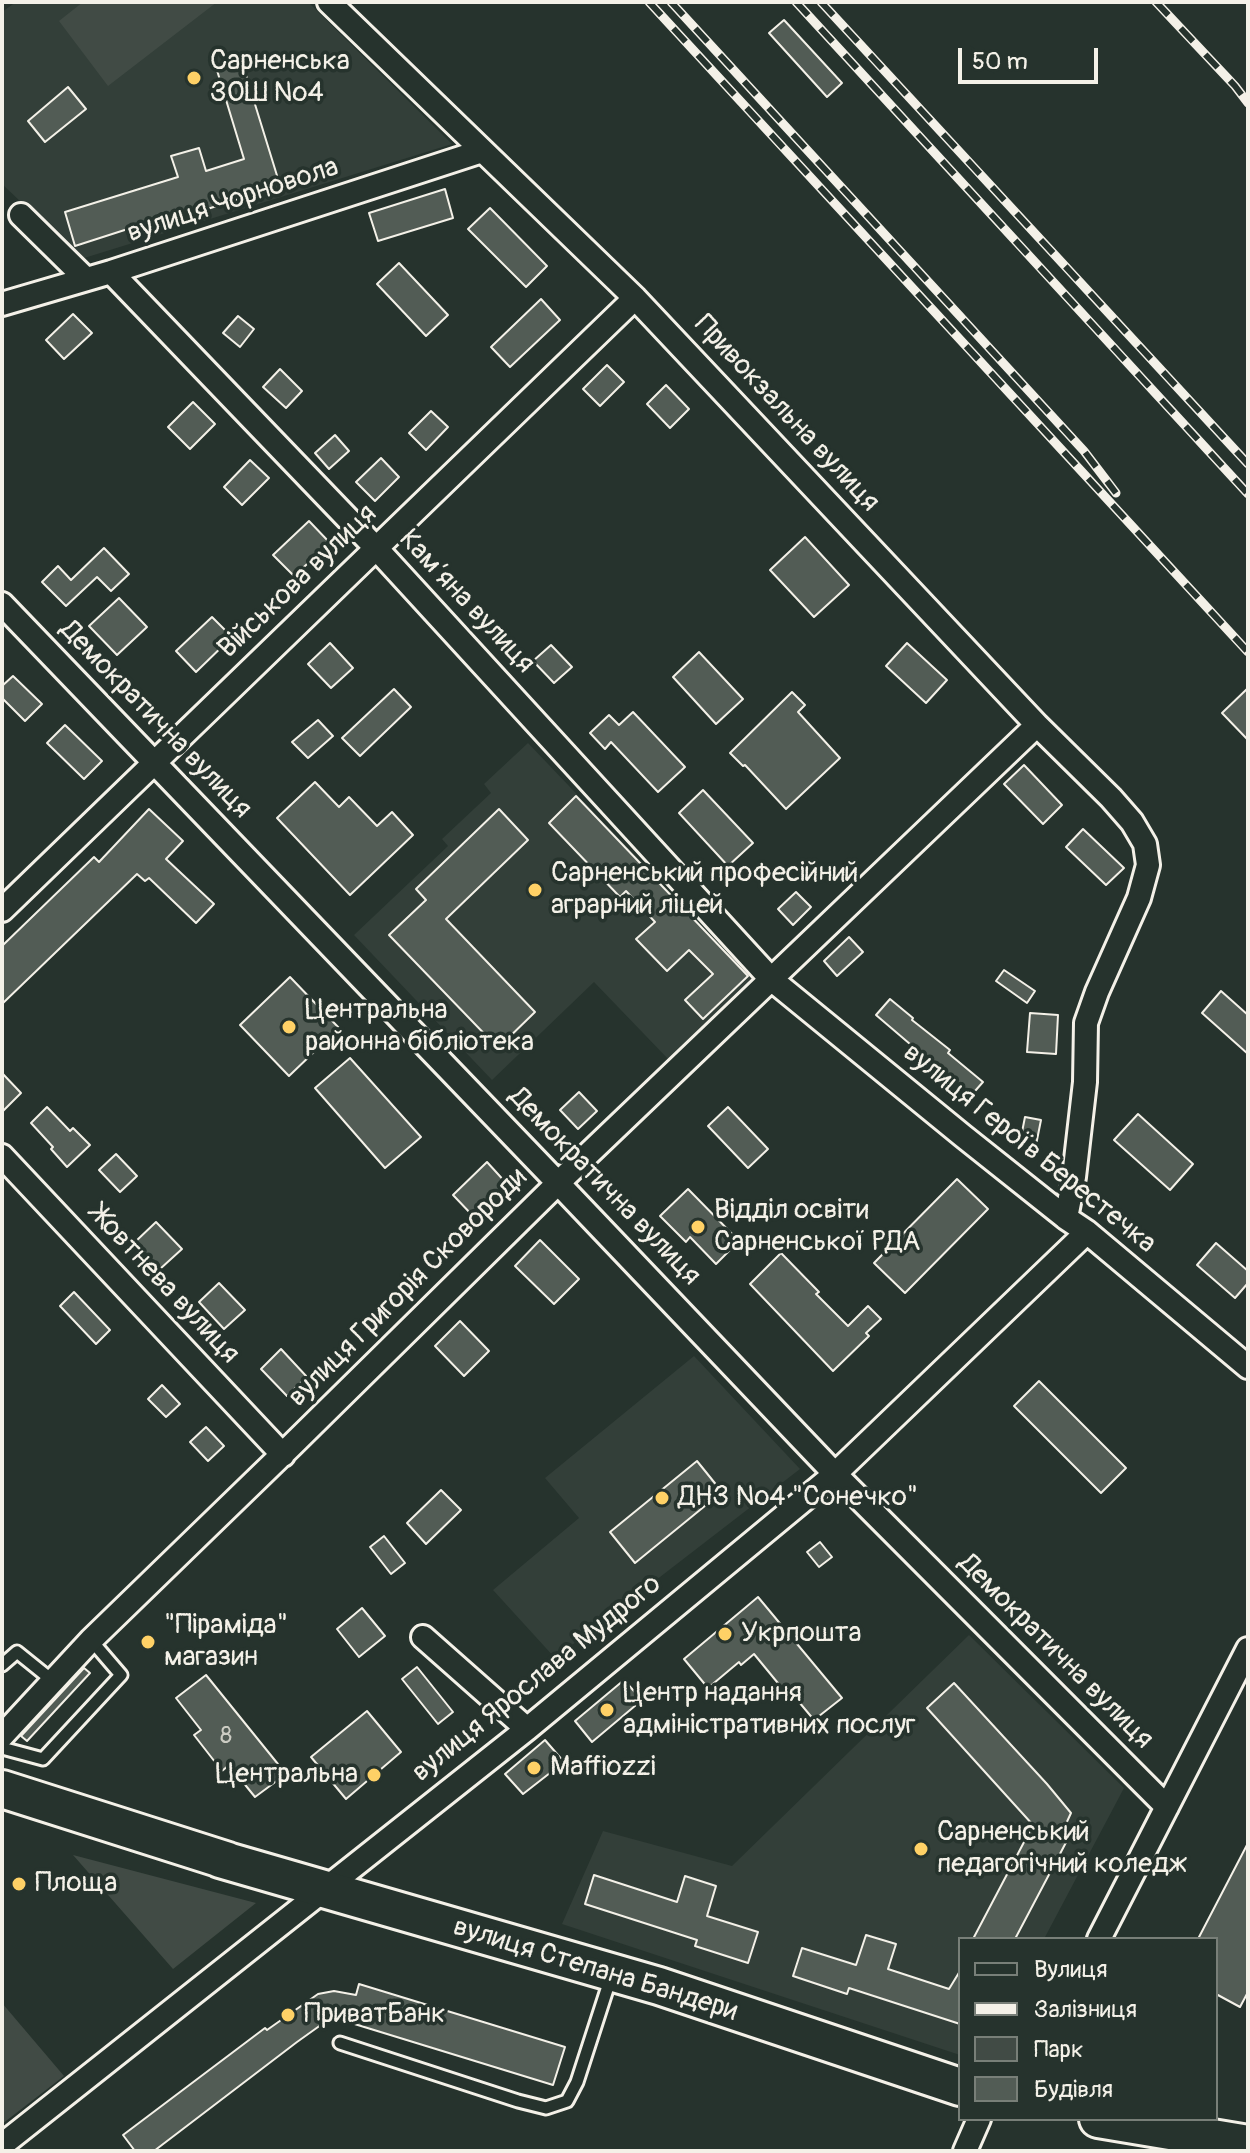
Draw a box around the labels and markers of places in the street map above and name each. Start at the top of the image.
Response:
place label: Сарненська ЗОШ №4 [210,45,350,111]
marker: Сарненська ЗОШ №4 [185,69,203,87]
place label: Сарненський професійний аграрний ліцей [551,857,858,923]
marker: Сарненський професійний аграрний ліцей [526,881,544,899]
place label: Центральна районна бібліотека [305,994,534,1060]
marker: Центральна районна бібліотека [280,1018,298,1036]
place label: Відділ освіти Сарненської РДА [714,1194,920,1260]
marker: Відділ освіти Сарненської РДА [689,1218,707,1236]
place label: ДНЗ №4 "Сонечко" [678,1481,918,1515]
marker: ДНЗ №4 "Сонечко" [653,1489,671,1507]
place label: "Піраміда" магазин [164,1609,288,1675]
place label: Укрпошта [741,1617,862,1651]
marker: Укрпошта [716,1625,734,1643]
marker: "Піраміда" магазин [139,1633,157,1651]
place label: Центр надання адміністративних послуг [623,1677,916,1743]
marker: Центр надання адміністративних послуг [598,1701,616,1719]
place label: Maffiozzi [550,1751,656,1785]
place label: Центральна [215,1758,358,1792]
marker: Maffiozzi [525,1759,543,1777]
marker: Центральна [365,1766,383,1784]
place label: Сарненський педагогічний коледж [937,1816,1187,1882]
marker: Сарненський педагогічний коледж [912,1840,930,1858]
place label: Площа [35,1867,117,1901]
marker: Площа [10,1875,28,1893]
place label: ПриватБанк [304,1998,446,2032]
marker: ПриватБанк [279,2006,297,2024]

